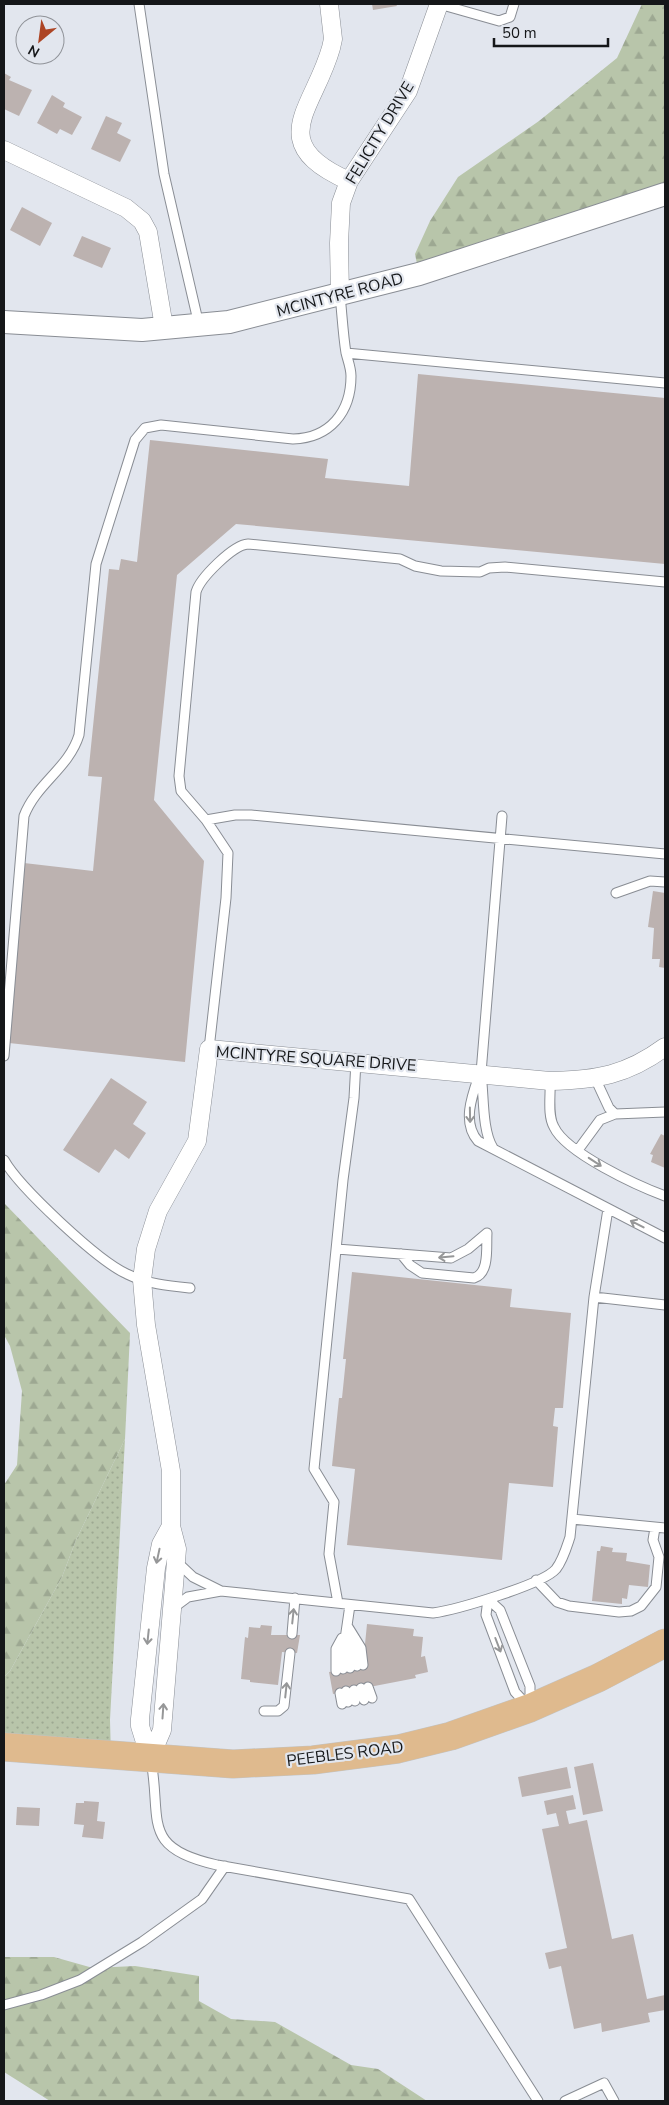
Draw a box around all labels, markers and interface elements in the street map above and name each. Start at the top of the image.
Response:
north arrow [15,15,65,65]
scale bar [494,15,608,47]
text: 50 m [502,23,537,43]
text: N [25,40,43,62]
street label: FELICITY DRIVE [341,78,419,188]
street label: MCINTYRE ROAD [274,268,406,322]
street label: MCINTYRE SQUARE DRIVE [215,1041,417,1077]
one-way arrow [466,1107,475,1123]
one-way arrow [588,1156,602,1167]
one-way arrow [629,1218,644,1228]
one-way arrow [439,1252,455,1262]
one-way arrow [153,1547,162,1563]
one-way arrow [288,1609,298,1625]
one-way arrow [143,1629,153,1645]
one-way arrow [493,1637,503,1652]
one-way arrow [281,1682,291,1698]
one-way arrow [158,1703,168,1719]
street label: PEEBLES ROAD [285,1736,405,1772]

